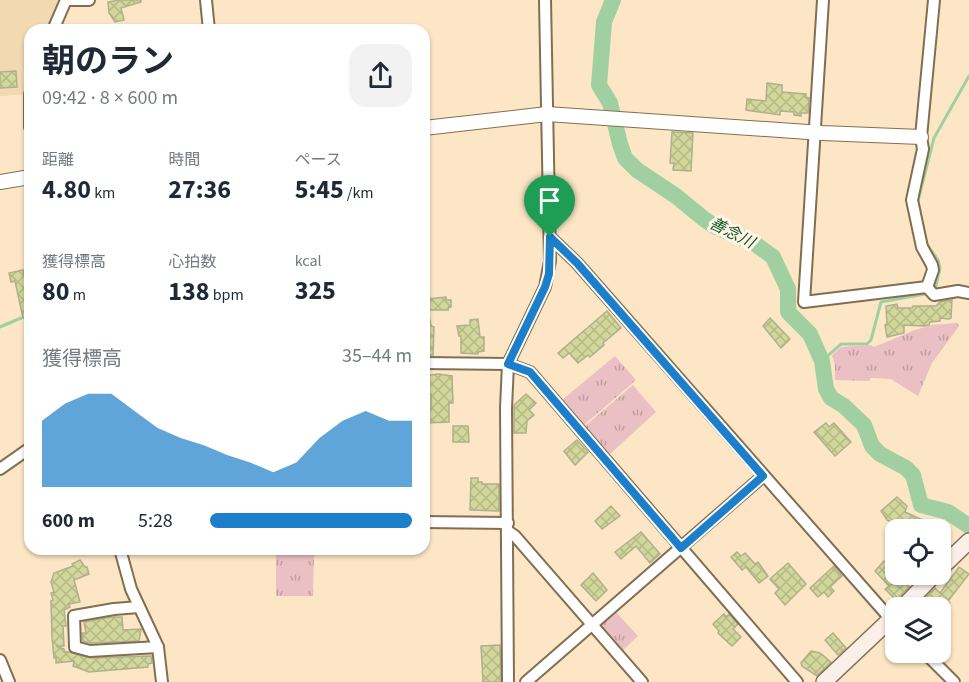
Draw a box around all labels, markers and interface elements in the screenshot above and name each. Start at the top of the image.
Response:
text: 朝のラン [42,38,174,85]
button: share [349,44,412,107]
text: 09:42 · 8 × 600 m [42,84,178,112]
text: 距離 [42,149,74,171]
text: 時間 [168,149,200,171]
text: ペース [295,149,342,171]
text: 4.80 [42,171,91,208]
text: 27:36 [168,171,231,208]
text: 5:45 [295,171,344,208]
pin [524,175,575,237]
text: km [91,182,115,204]
text: /km [344,182,374,204]
icon: arrive [533,184,566,217]
water label: 善念川 [706,212,760,255]
text: kcal [295,250,322,272]
text: 獲得標高 [42,251,106,273]
text: 心拍数 [168,251,216,273]
text: 325 [295,272,336,309]
text: 80 [42,273,69,310]
text: 138 [168,273,210,310]
text: m [69,284,86,306]
text: bpm [210,284,244,306]
text: 35–44 m [342,342,412,370]
text: 獲得標高 [42,345,122,373]
text: 600 m [42,507,95,535]
text: 5:28 [138,507,173,535]
map controls [885,519,951,663]
button: locate [885,519,951,585]
button: layers [885,597,951,663]

